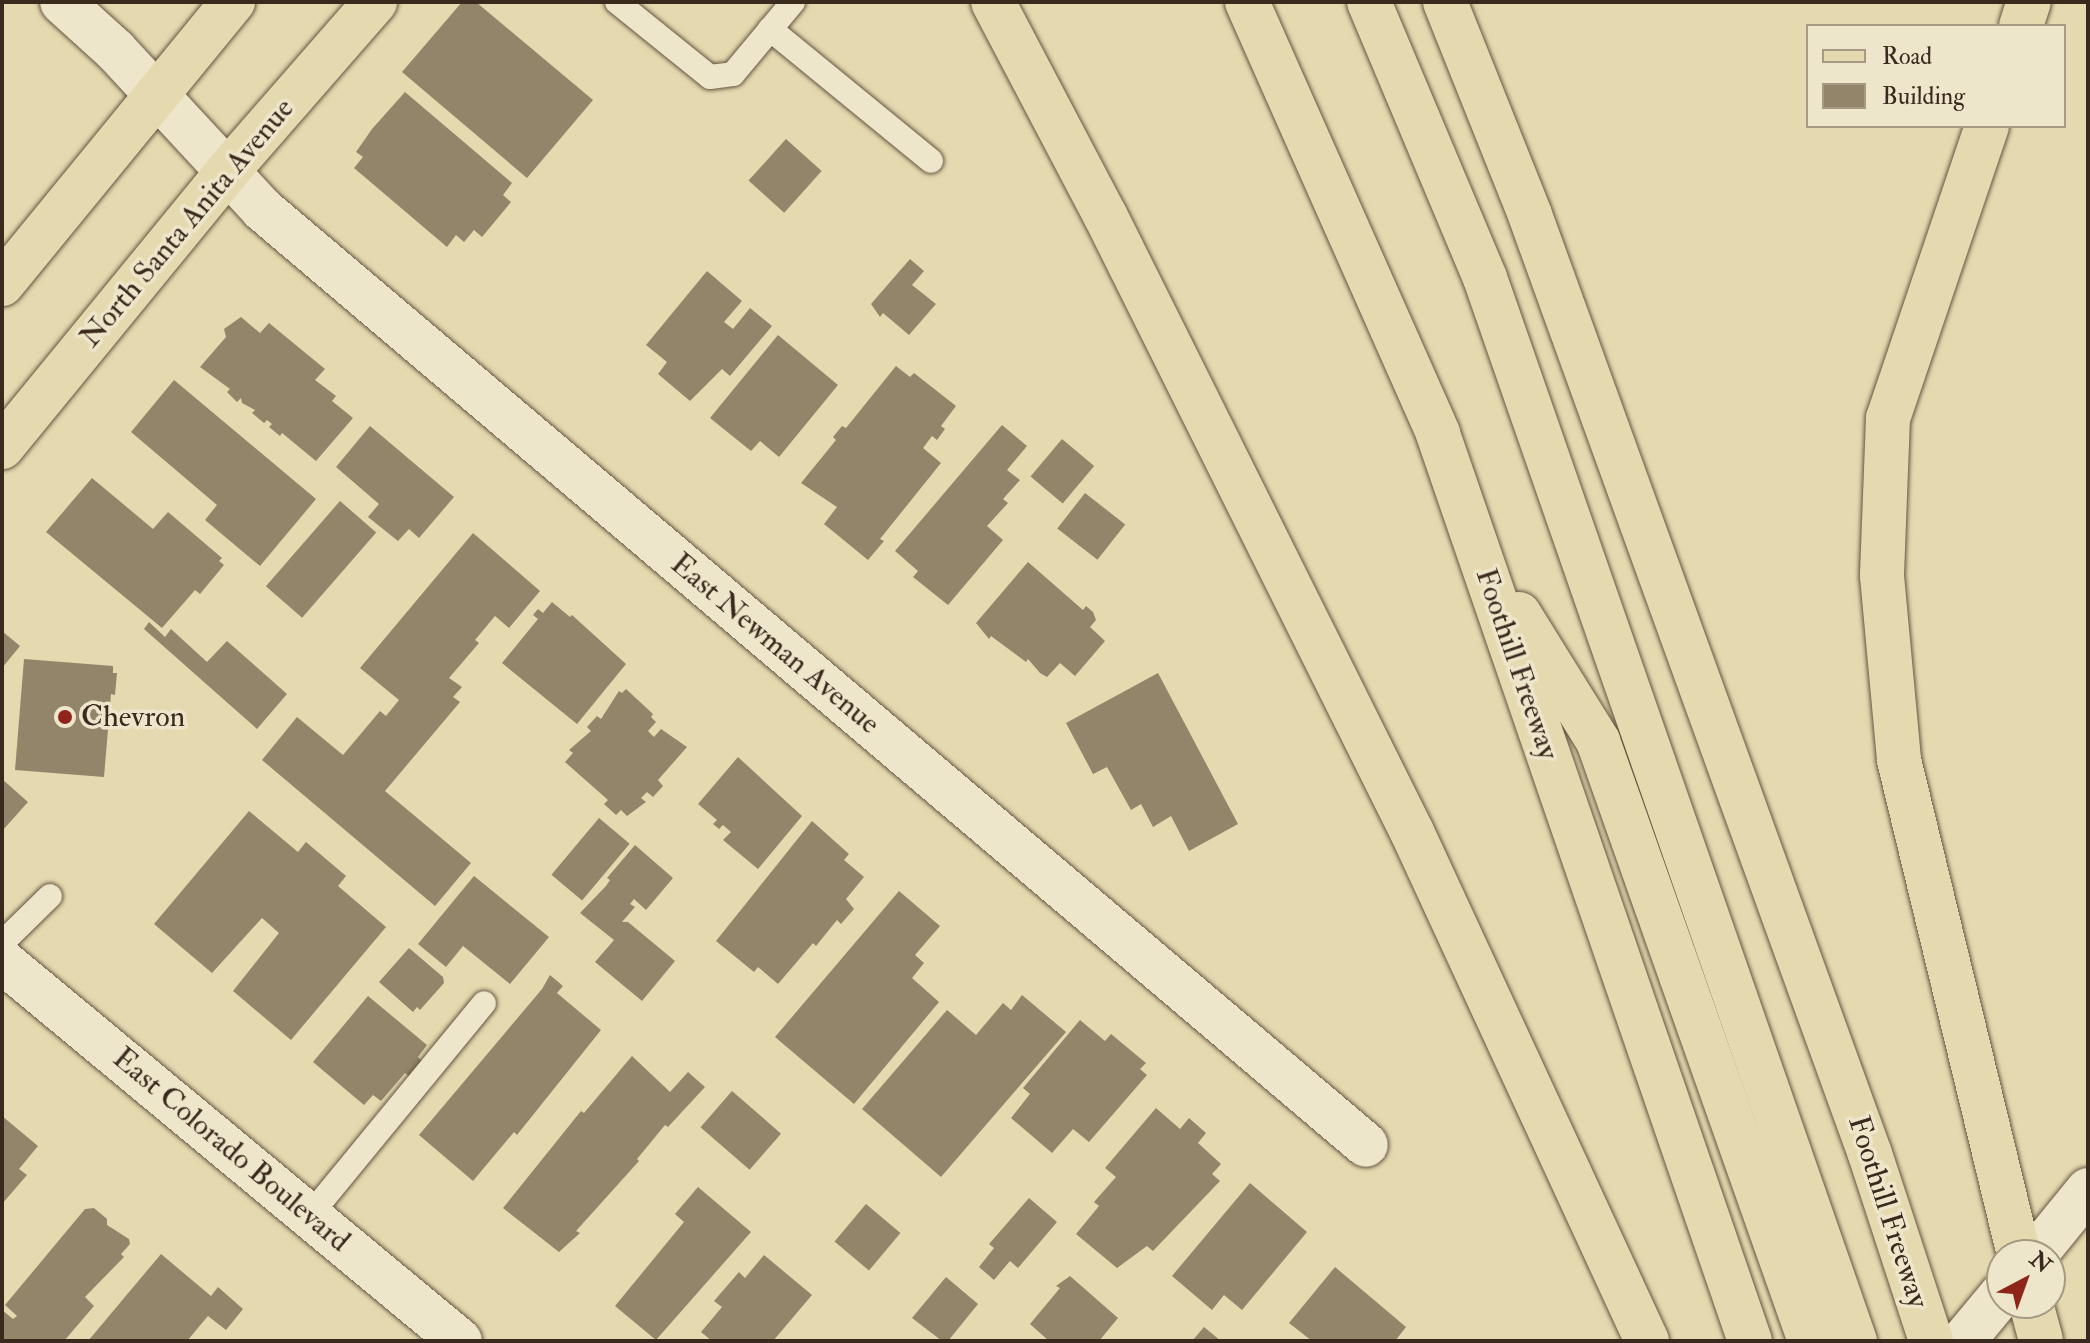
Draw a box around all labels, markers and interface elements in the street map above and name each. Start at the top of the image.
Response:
legend [1806,24,2066,128]
text: Road [1882,41,1932,72]
text: Building [1882,81,1965,112]
street label: North Santa Anita Avenue [72,91,302,355]
street label: East Newman Avenue [663,546,887,742]
street label: Foothill Freeway [1467,564,1567,764]
place label: Chevron [81,699,185,735]
marker: Chevron [56,708,74,726]
street label: East Colorado Boulevard [105,1040,357,1260]
street label: Foothill Freeway [1840,1111,1936,1313]
north arrow [1986,1239,2066,1319]
text: N [2024,1245,2057,1279]

